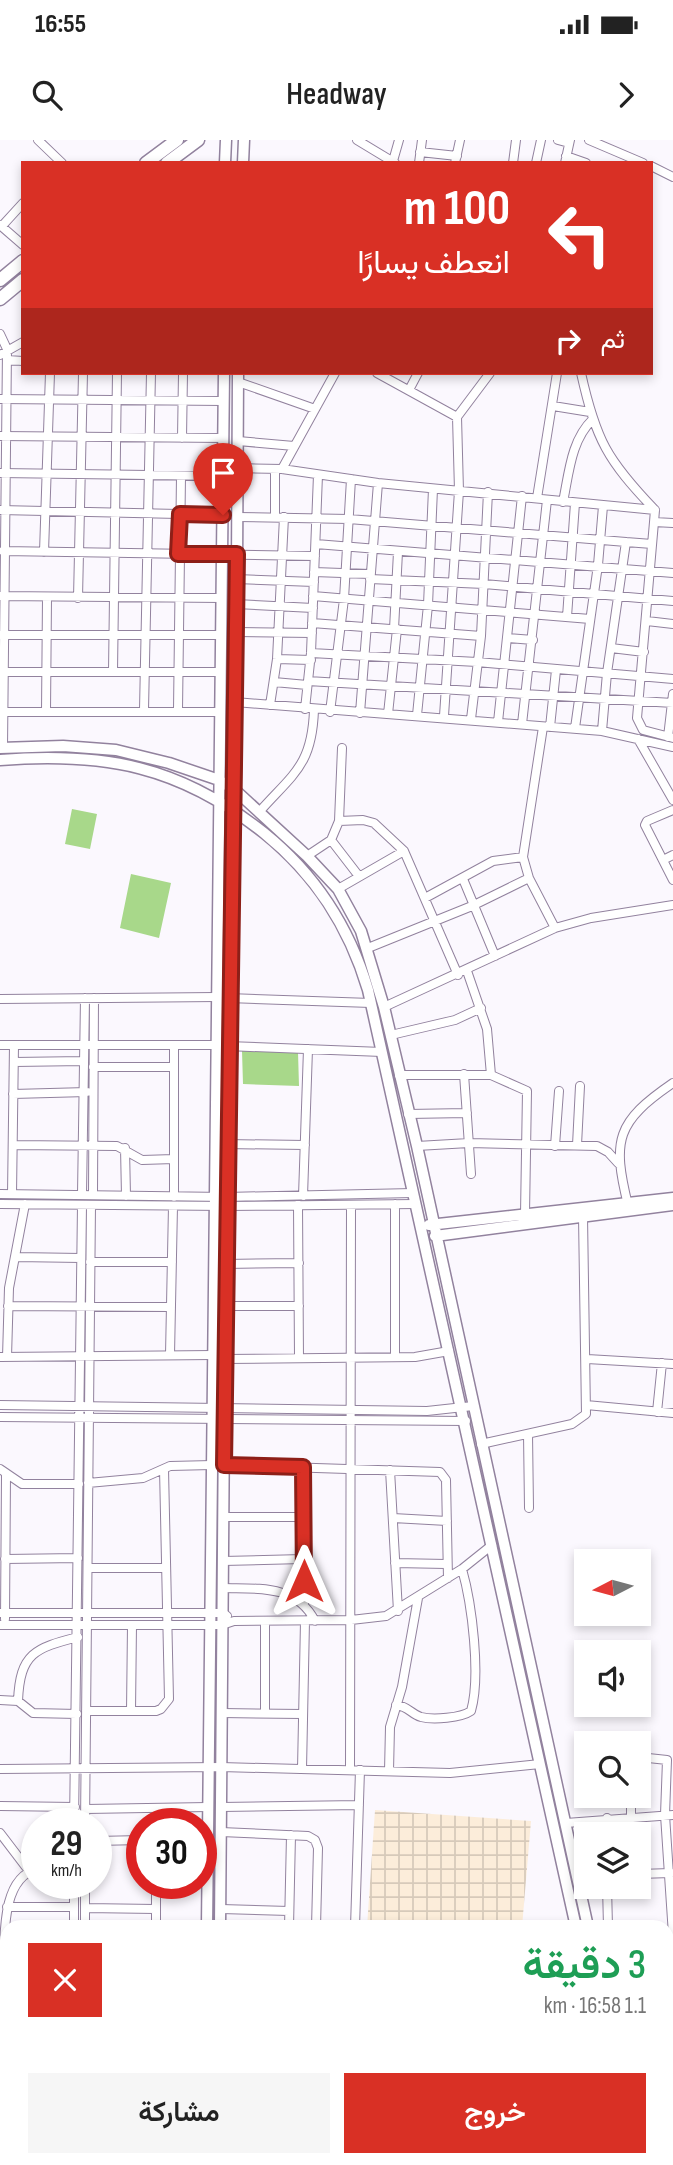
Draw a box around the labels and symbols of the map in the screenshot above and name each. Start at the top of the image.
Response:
pin [193,443,253,515]
position arrow [267,1544,341,1618]
north arrow [574,1549,651,1626]
speed limit sign: 30 [126,1808,217,1899]

